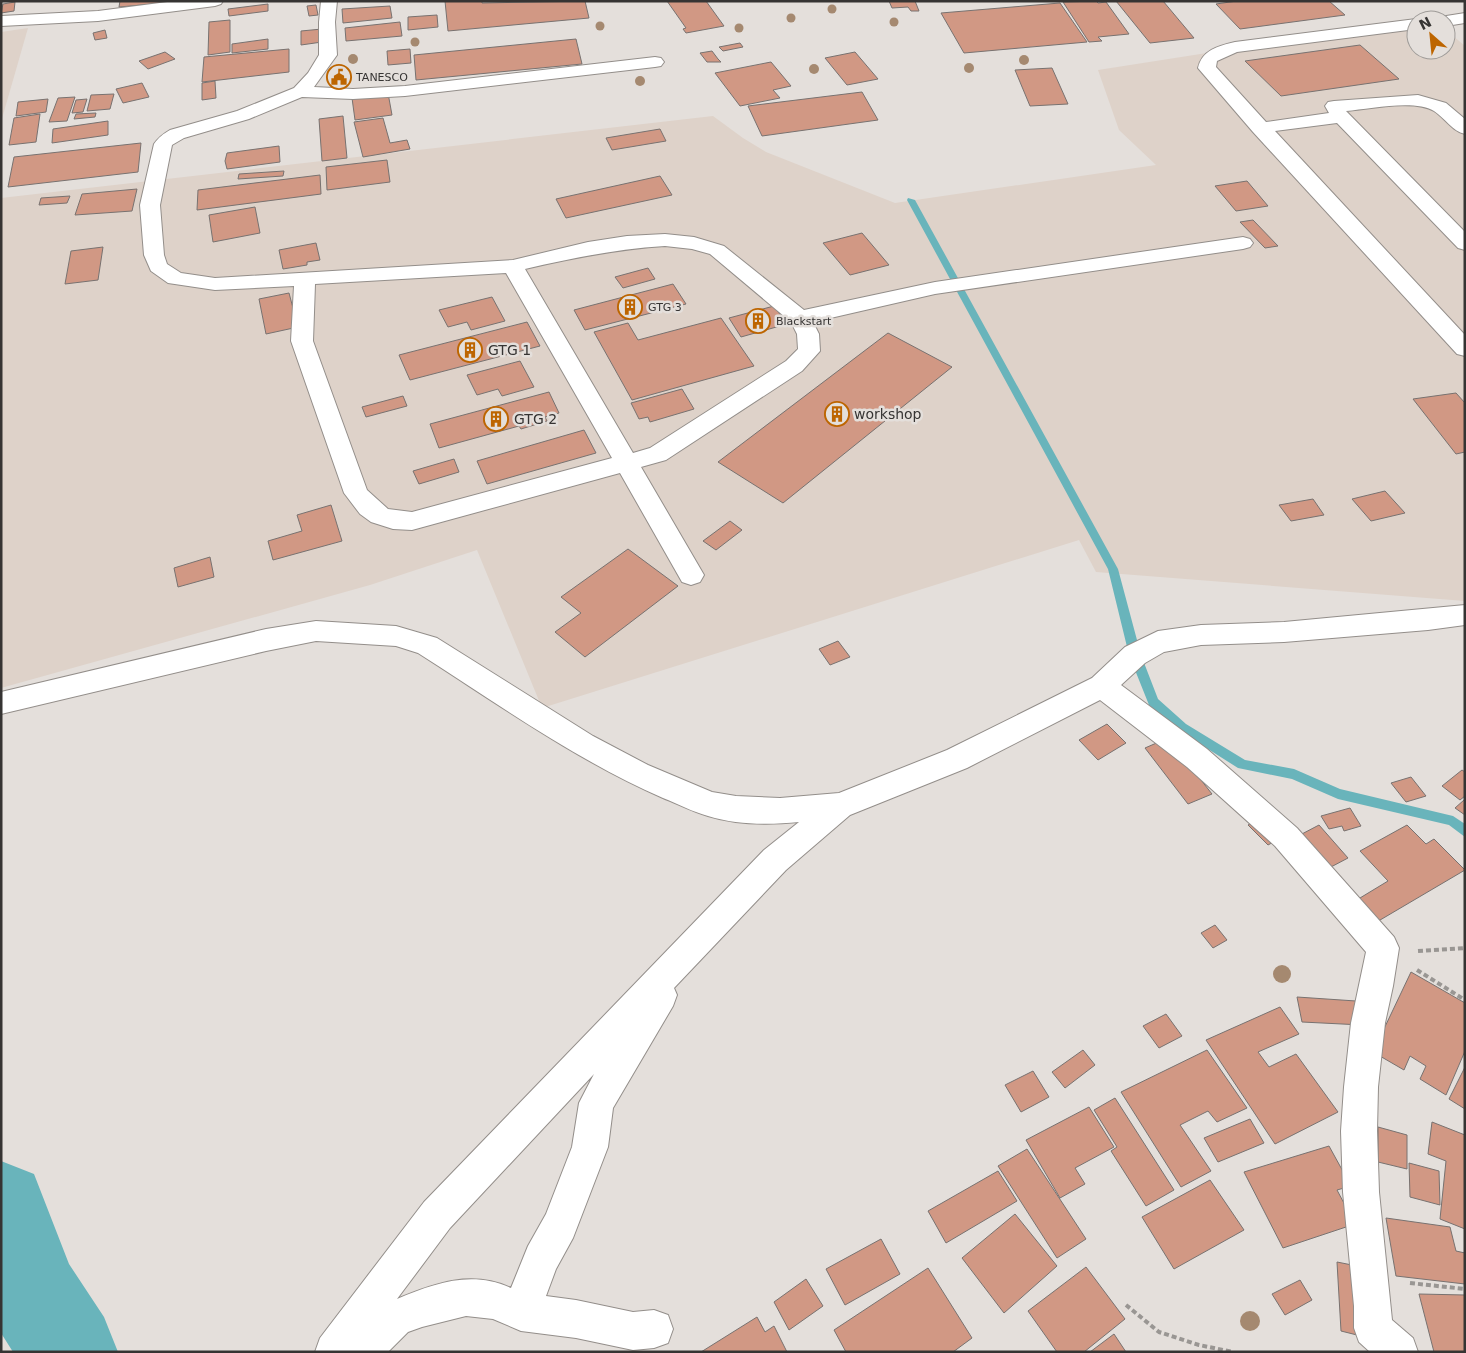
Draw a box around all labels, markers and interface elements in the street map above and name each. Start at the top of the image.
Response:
north arrow [1406,10,1456,60]
text: N [1416,14,1434,33]
public building icon: TANESCO [326,64,352,90]
place label: TANESCO [355,71,408,84]
building icon: GTG 3 [617,294,643,320]
place label: GTG 3 [648,301,682,314]
building icon: Blackstart [745,308,771,334]
place label: Blackstart [776,315,832,328]
building icon: GTG 1 [457,337,483,363]
place label: GTG 1 [488,342,531,358]
building icon: workshop [824,401,850,427]
building icon: GTG 2 [483,406,509,432]
place label: workshop [854,406,922,422]
place label: GTG 2 [514,411,557,427]

